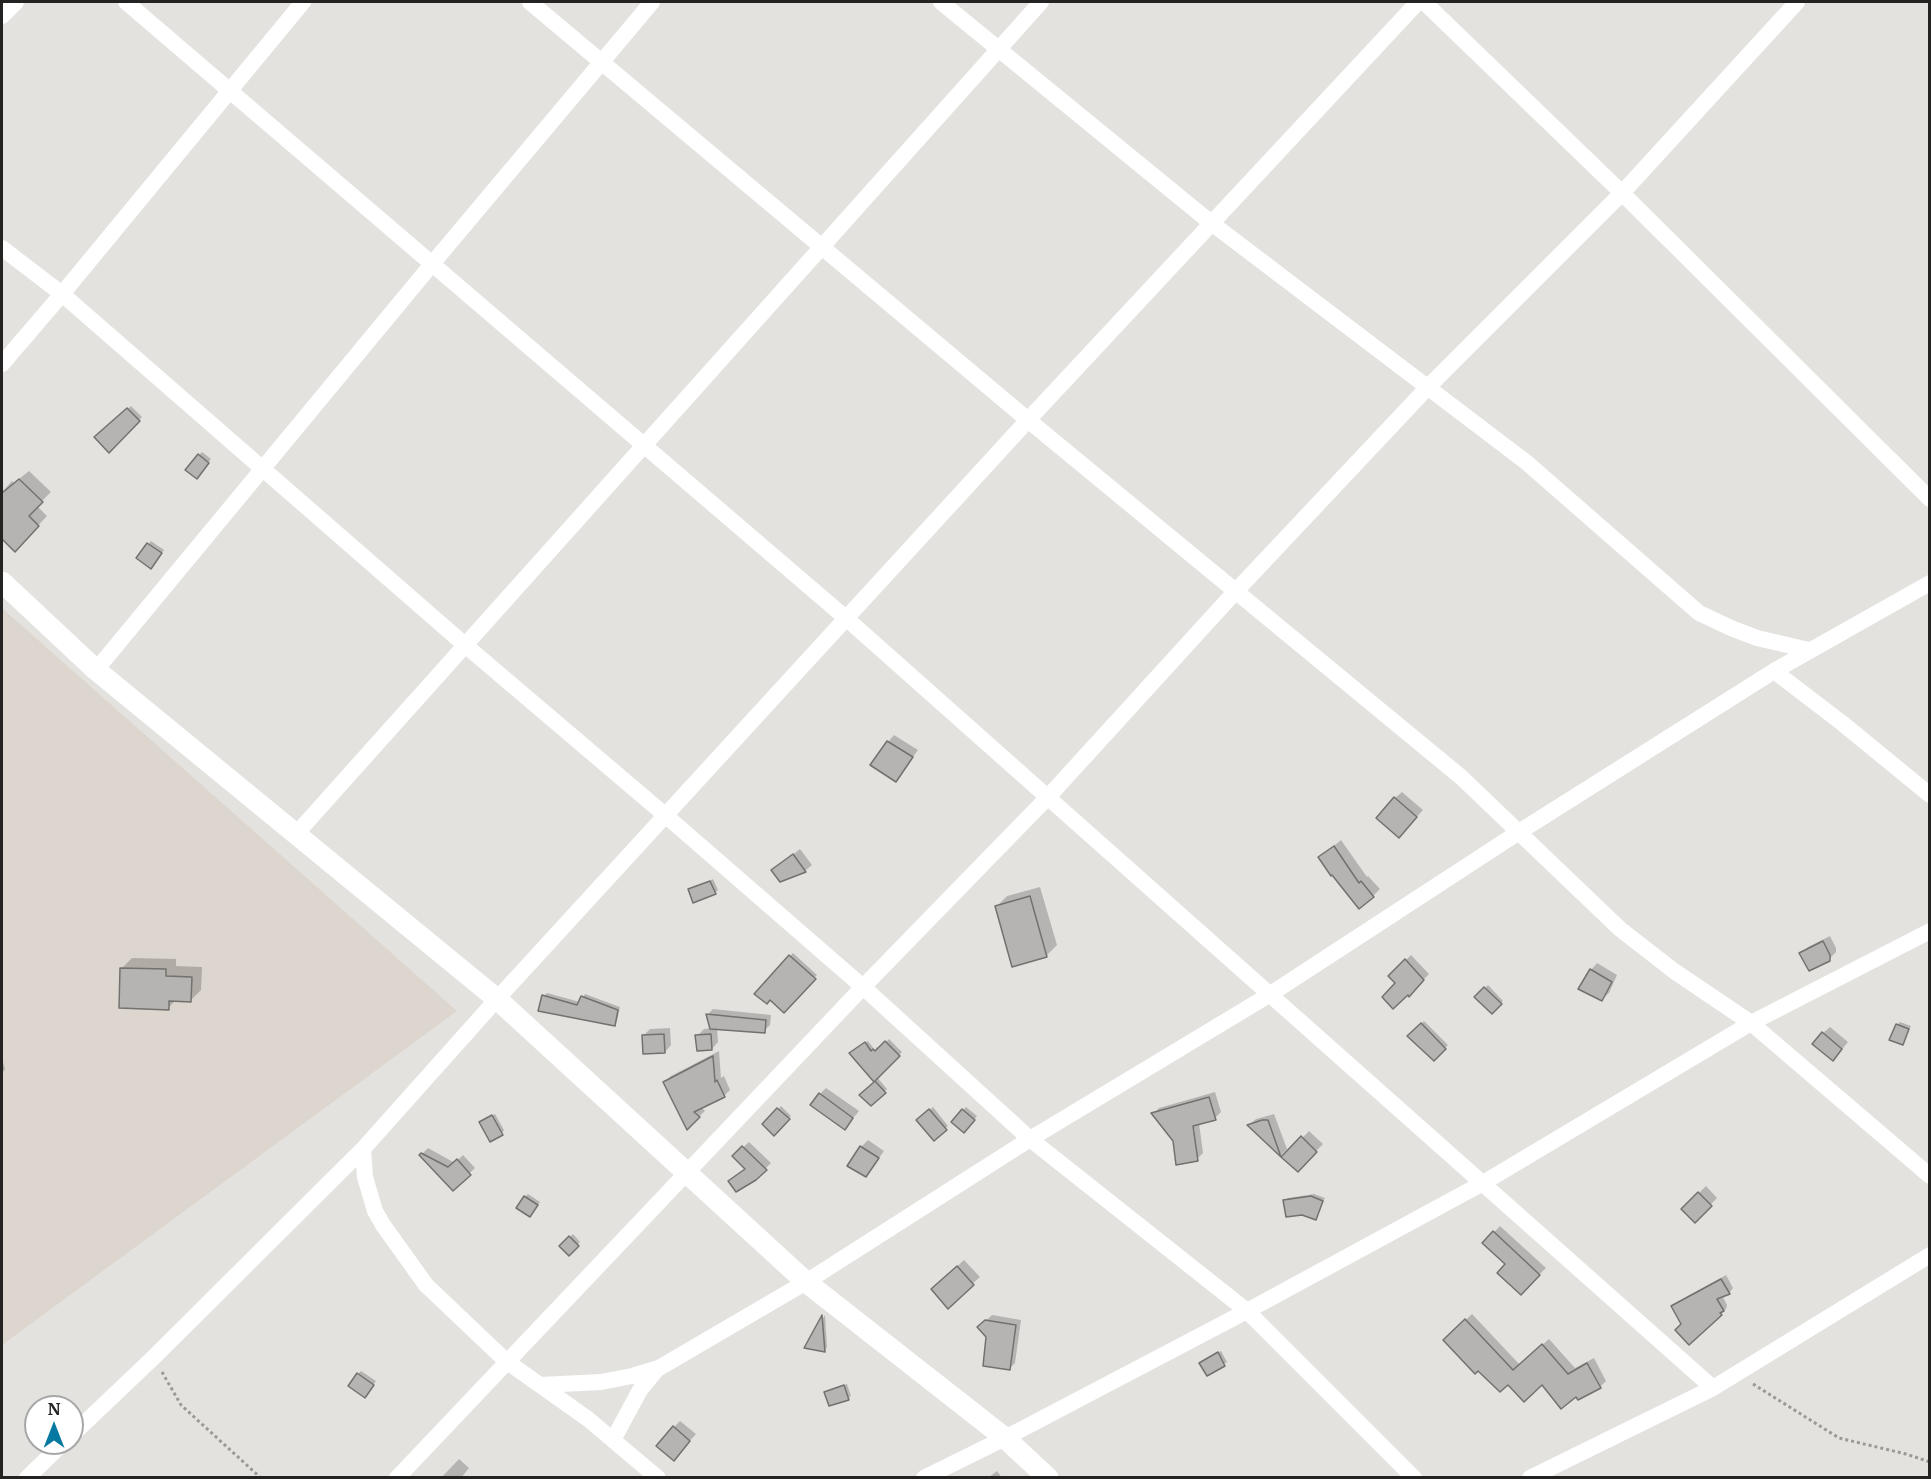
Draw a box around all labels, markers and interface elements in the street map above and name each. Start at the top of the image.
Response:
north arrow [24,1395,84,1455]
text: N [48,1399,60,1419]

